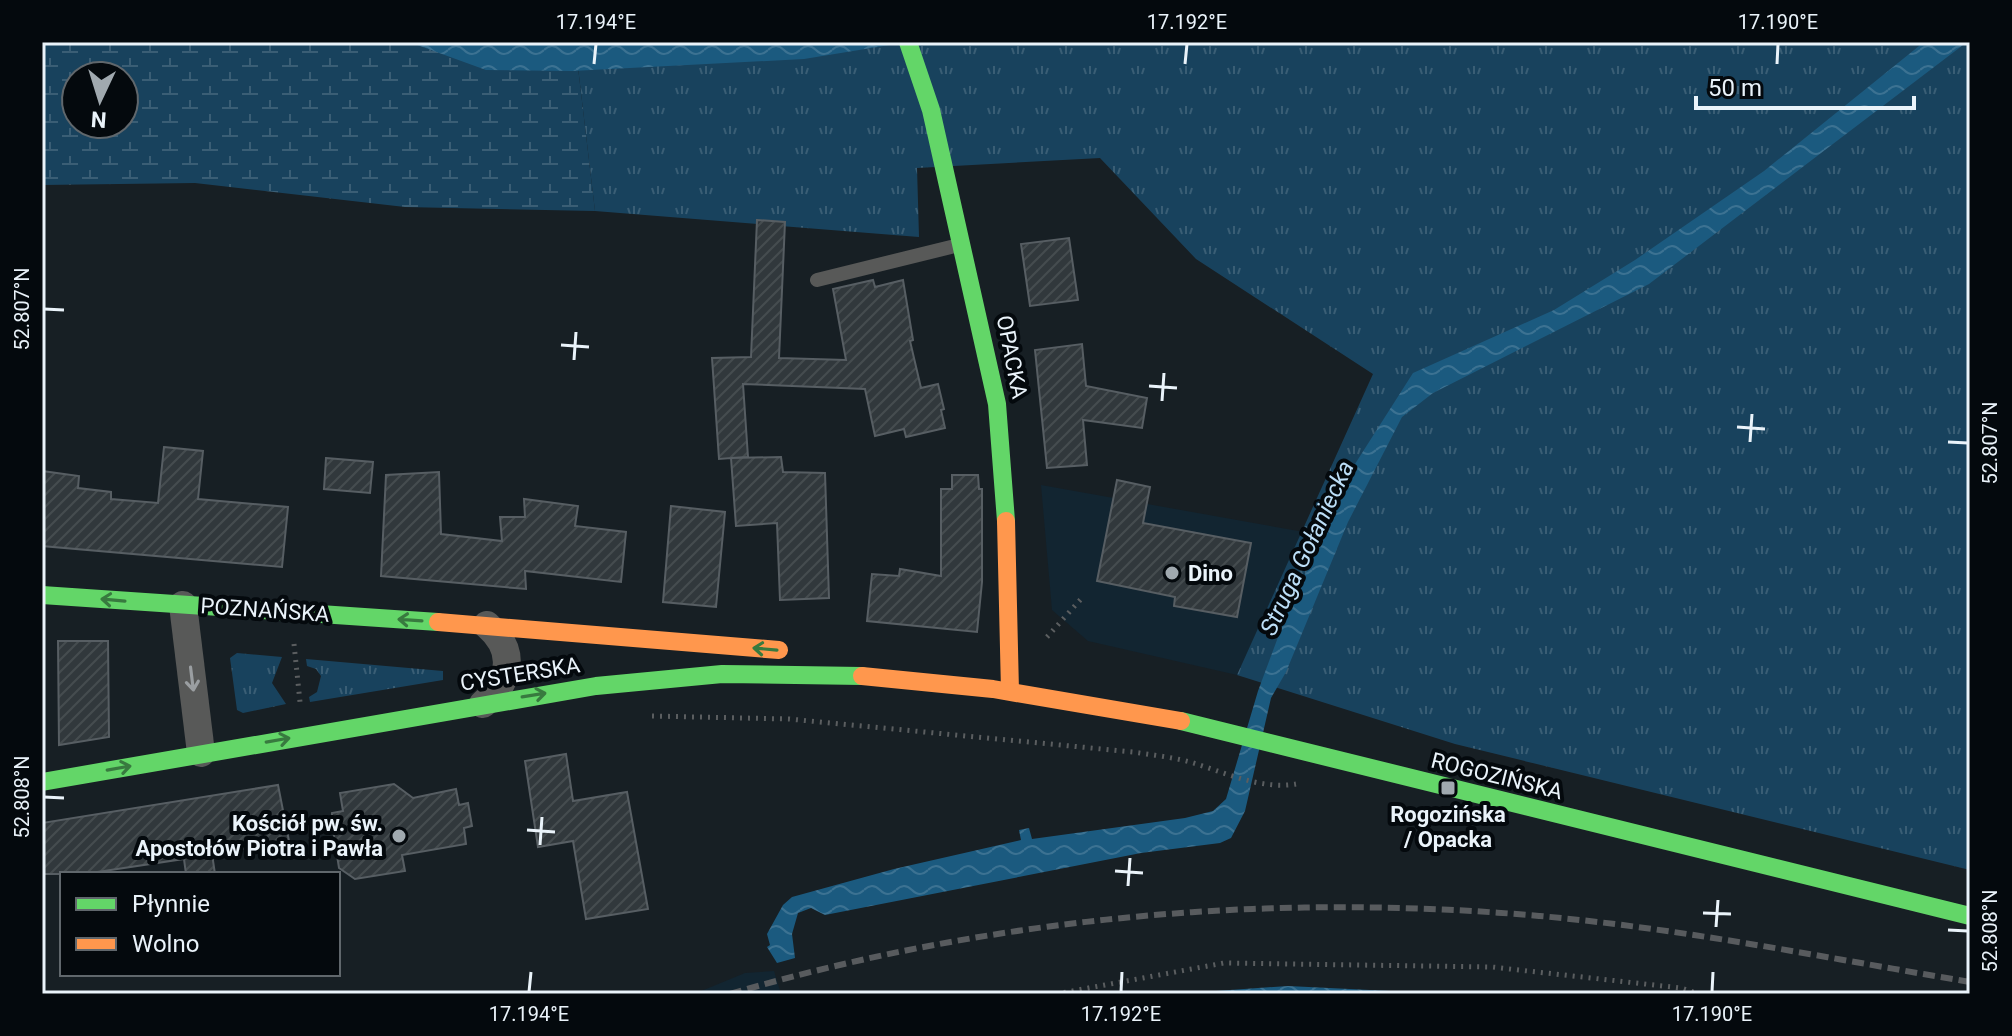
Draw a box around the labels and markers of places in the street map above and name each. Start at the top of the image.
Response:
place label: Dino [1188,561,1233,586]
marker: Dino [1163,564,1181,582]
marker: Rogozińska / Opacka [1439,779,1457,797]
place label: Rogozińska / Opacka [1390,802,1506,852]
place label: Kościół pw. św. Apostołów Piotra i Pawła [136,811,383,861]
marker: Kościół pw. św. Apostołów Piotra i Pawła [390,827,408,845]

